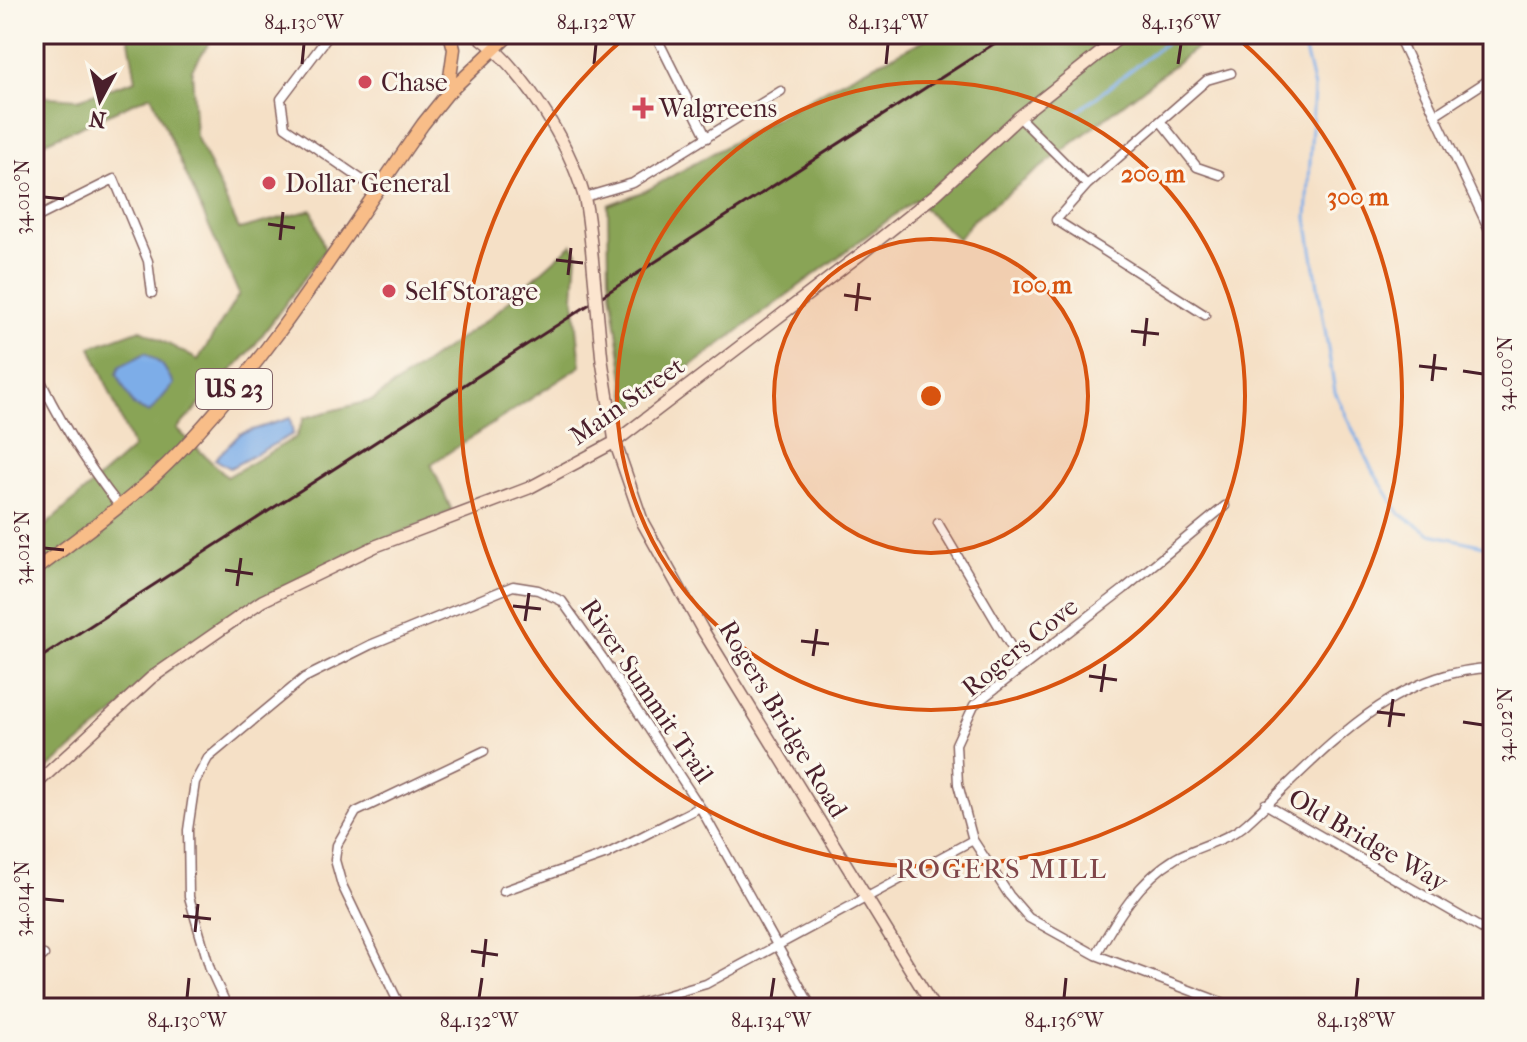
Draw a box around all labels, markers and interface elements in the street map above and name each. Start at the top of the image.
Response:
text: 84.130°W [264,11,345,34]
text: 84.132°W [557,11,637,34]
text: 84.134°W [848,11,929,34]
text: 84.136°W [1141,11,1222,34]
north arrow [60,60,140,140]
place label: Chase [381,67,448,98]
marker: Chase [356,73,374,91]
place label: Walgreens [658,93,777,124]
marker: Walgreens [634,99,652,117]
text: N [88,105,108,133]
text: 34.010°N [11,159,34,235]
text: 200 m [1121,160,1186,188]
place label: Dollar General [285,168,450,199]
marker: Dollar General [260,174,278,192]
text: 300 m [1327,183,1390,211]
text: 100 m [1012,271,1073,299]
place label: Self Storage [405,276,538,307]
marker: Self Storage [380,282,398,300]
text: 34.010°N [1494,336,1517,412]
street label: Main Street [564,350,691,452]
road number: US 23 [196,369,272,409]
centre of rings [917,382,945,410]
text: 34.012°N [11,510,34,586]
street label: Rogers Cove [956,591,1084,703]
street label: River Summit Trail [574,593,720,789]
street label: Rogers Bridge Road [712,615,855,824]
text: 34.012°N [1494,687,1517,763]
street label: Old Bridge Way [1283,782,1454,899]
district label: ROGERS MILL [896,852,1108,885]
text: 34.014°N [11,861,34,937]
text: 84.130°W [147,1009,228,1032]
text: 84.132°W [440,1009,520,1032]
text: 84.134°W [731,1009,812,1032]
text: 84.136°W [1024,1009,1105,1032]
text: 84.138°W [1317,1009,1397,1032]

